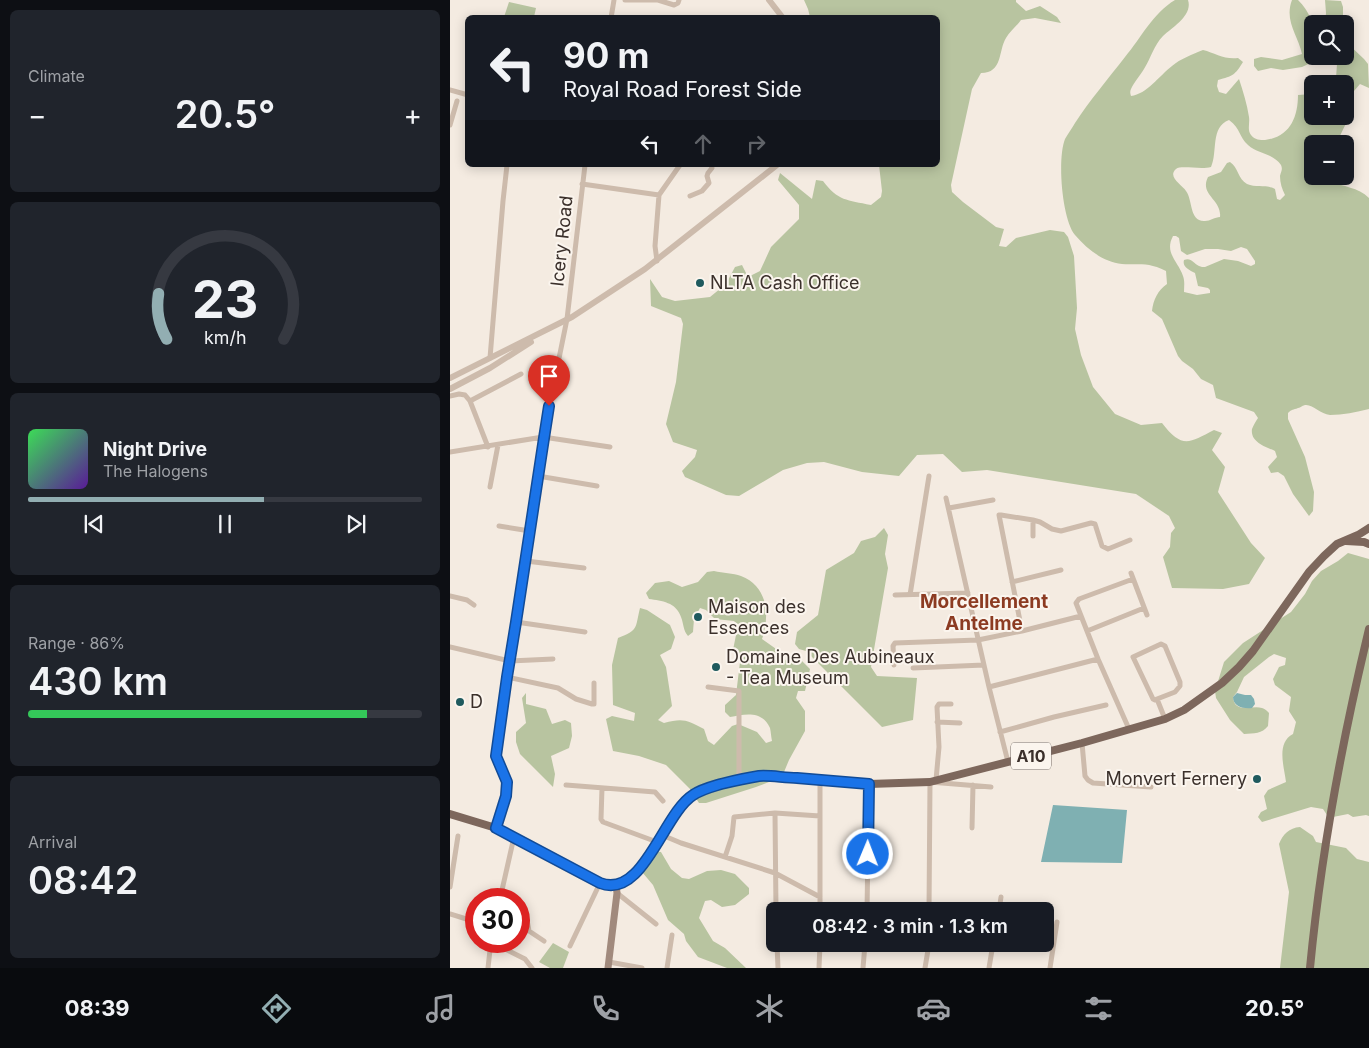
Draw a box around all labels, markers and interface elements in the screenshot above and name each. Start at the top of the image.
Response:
map controls [1304,15,1354,185]
button: search [1304,15,1354,65]
text: 90 m [563,34,650,76]
icon: left [480,35,545,100]
text: Climate [28,66,85,86]
button: + [1304,75,1354,125]
text: Royal Road Forest Side [563,76,802,102]
text: 20.5° [175,91,275,137]
text: − [28,98,47,132]
text: + [403,98,422,132]
icon: left [636,130,664,158]
icon: ahead [689,130,717,158]
icon: right [742,130,770,158]
button: − [1304,135,1354,185]
street label: Icery Road [546,194,577,287]
text: 23 [192,268,258,331]
place label: NLTA Cash Office [710,272,860,293]
marker: NLTA Cash Office [694,277,706,289]
text: km/h [204,327,246,348]
pin [528,355,570,406]
icon: arrive [535,362,563,390]
text: Night Drive [103,438,207,461]
text: The Halogens [103,461,208,481]
icon: previous [80,510,108,538]
icon: pause [211,510,239,538]
icon: next [342,510,370,538]
district label: Morcellement Antelme [920,590,1048,635]
place label: Maison des Essences [708,596,806,638]
marker: Maison des Essences [692,611,704,623]
text: Range · 86% [28,633,125,653]
place label: Domaine Des Aubineaux - Tea Museum [726,646,935,688]
text: 430 km [28,658,168,704]
marker: Domaine Des Aubineaux - Tea Museum [710,661,722,673]
place label: D [470,691,483,712]
marker: D [454,696,466,708]
road number: A10 [1011,742,1051,769]
place label: Monvert Fernery [1106,768,1247,789]
marker: Monvert Fernery [1251,773,1263,785]
position arrow [841,827,893,879]
text: Arrival [28,832,77,852]
text: 08:42 [28,857,139,903]
speed limit sign: 30 [465,888,530,953]
text: 08:42 · 3 min · 1.3 km [812,915,1008,938]
icon: directions [259,991,294,1026]
icon: music [423,991,458,1026]
icon: phone [588,991,623,1026]
icon: climate [752,991,787,1026]
icon: car [916,991,951,1026]
icon: filters [1081,991,1116,1026]
text: 08:39 [65,995,130,1021]
text: 20.5° [1245,995,1304,1021]

